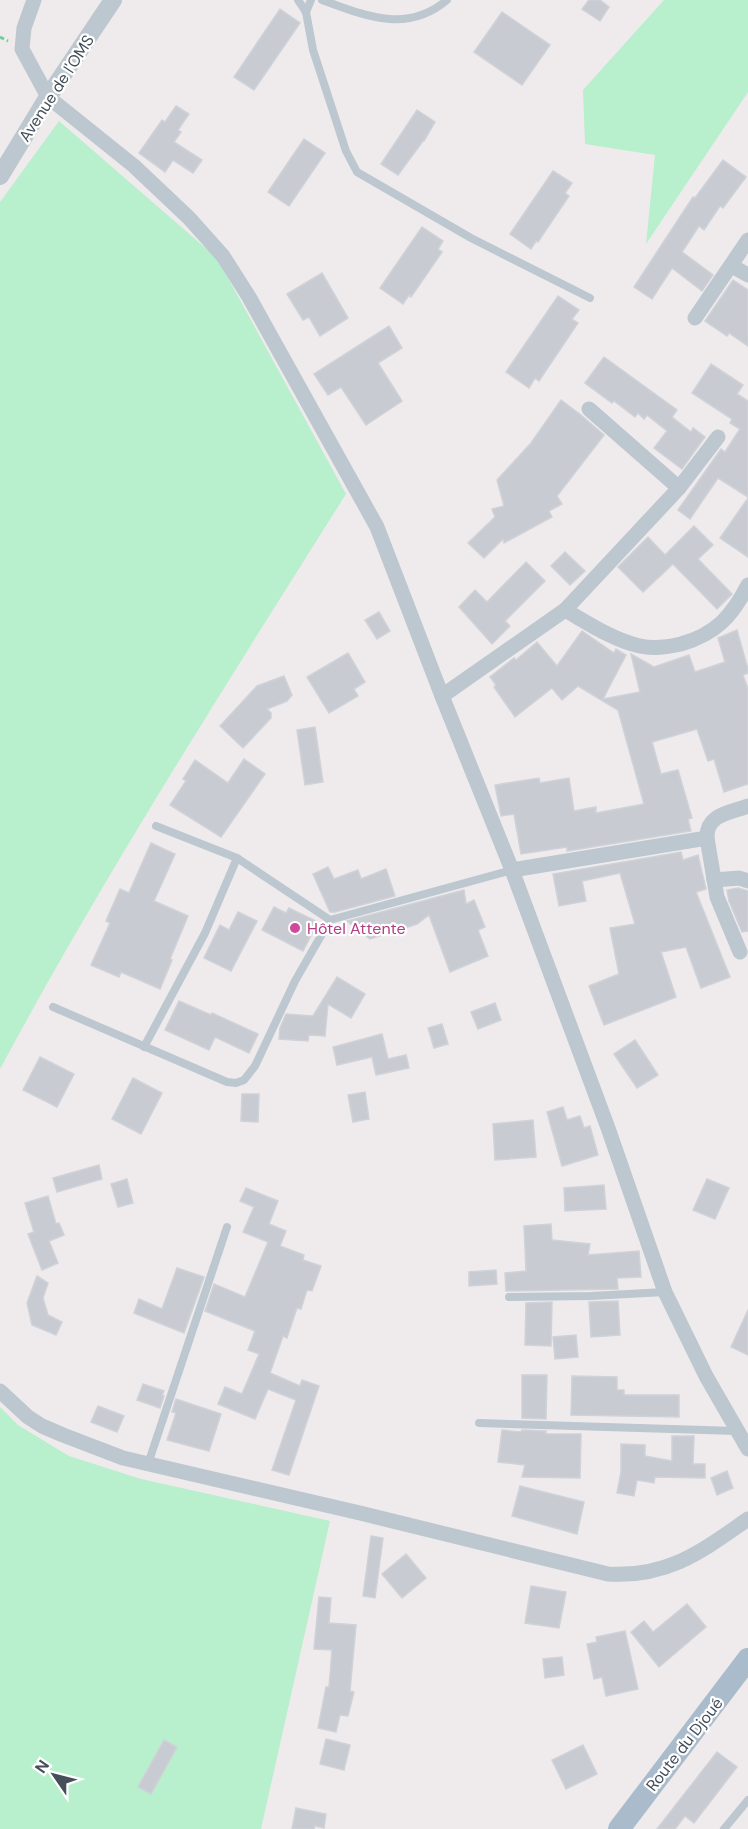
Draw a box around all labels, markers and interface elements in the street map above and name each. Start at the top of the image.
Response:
street label: Avenue de l'OMS [14,31,99,146]
place label: Hôtel Attente [307,918,406,939]
marker: Hôtel Attente [288,921,302,935]
street label: Route du Djoué [641,1693,728,1795]
north arrow [24,1745,84,1805]
text: N [30,1756,54,1777]

